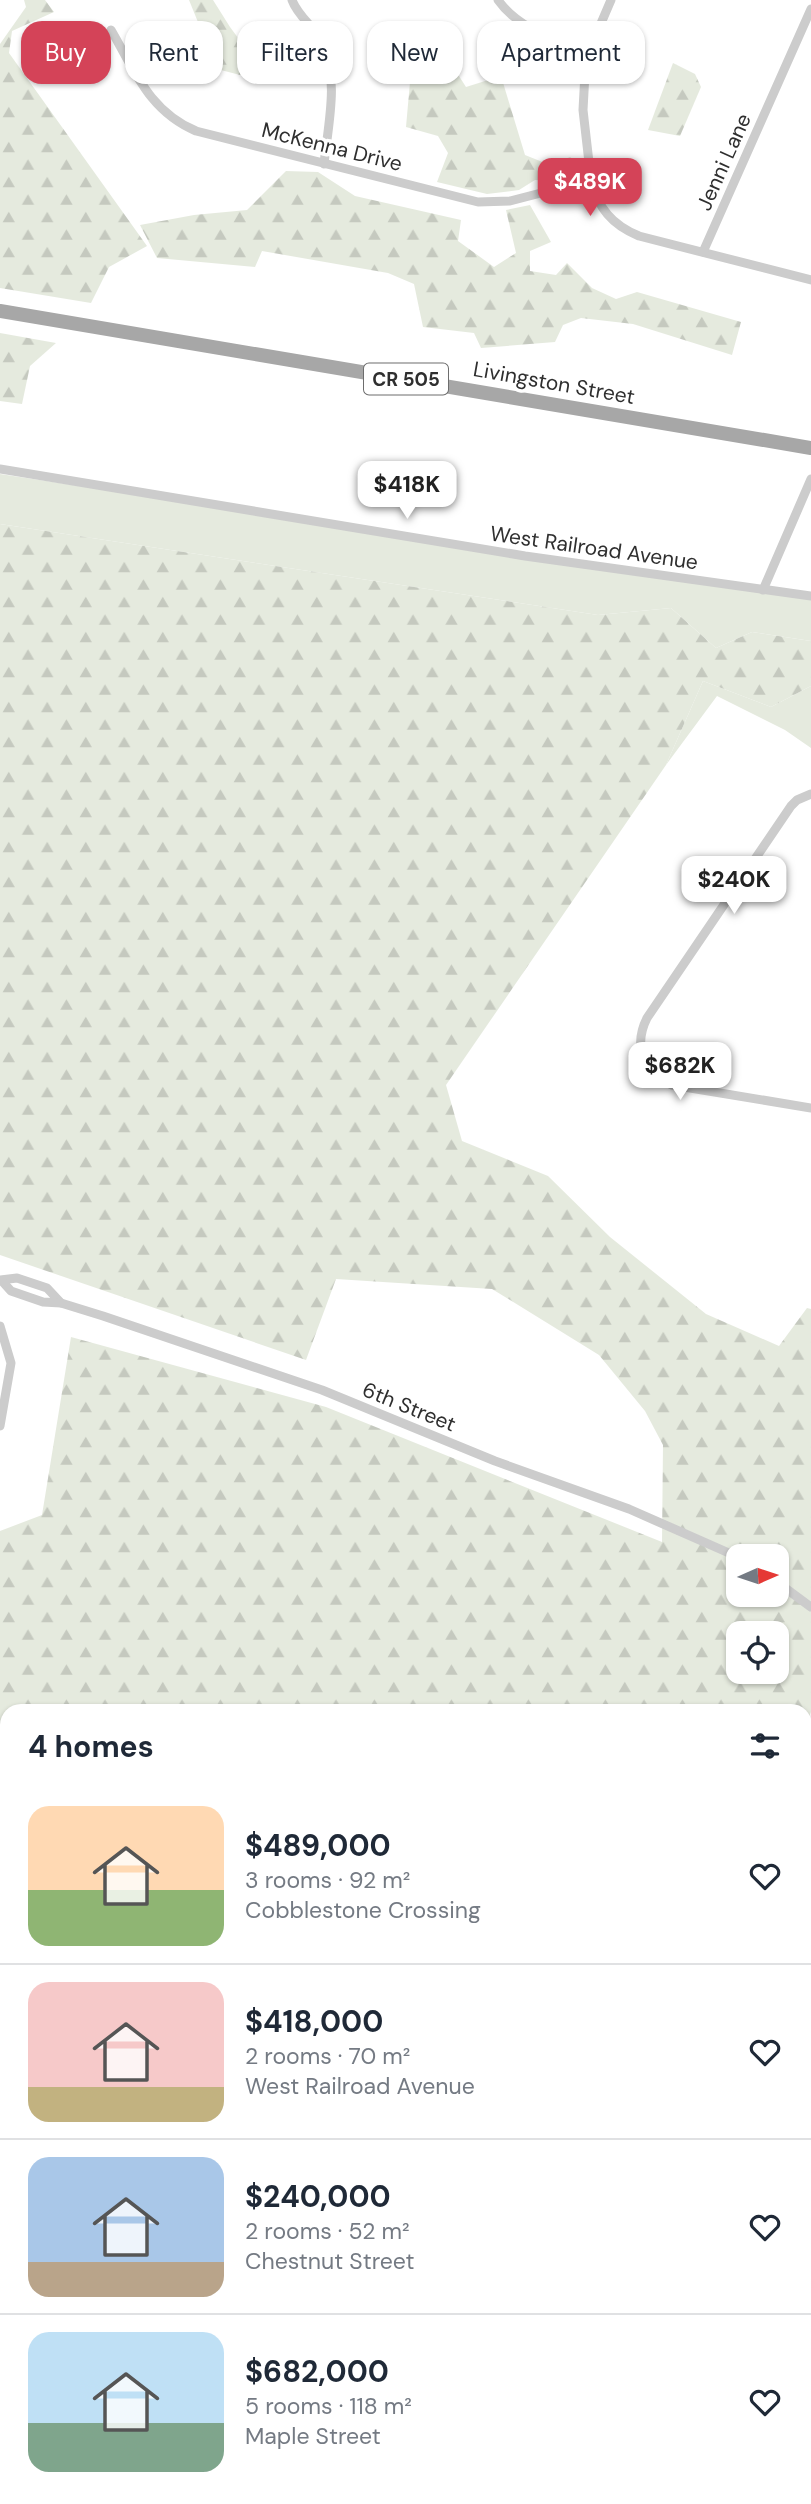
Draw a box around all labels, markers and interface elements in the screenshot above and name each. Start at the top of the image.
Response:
chip: Buy [21,21,111,84]
chip: Rent [125,21,223,84]
chip: Filters [237,21,353,84]
chip: New [367,21,463,84]
chip: Apartment [477,21,645,84]
street label: Jenni Lane [690,109,758,215]
street label: McKenna Drive [259,116,405,178]
pin: $489K [541,158,639,218]
text: $489K [554,166,626,196]
street label: Livingston Street [471,355,637,411]
road number: CR 505 [364,364,448,394]
pin: $418K [358,462,456,521]
text: $418K [374,469,440,499]
street label: West Railroad Avenue [488,520,700,576]
pin: $240K [685,856,783,916]
text: $240K [697,864,771,894]
pin: $682K [631,1042,729,1102]
text: $682K [644,1050,716,1080]
street label: 6th Street [358,1376,460,1438]
north arrow [726,1544,789,1606]
map controls [726,1544,789,1684]
button: locate [726,1621,789,1684]
text: 4 homes [28,1727,154,1766]
icon: filters [746,1727,784,1765]
text: $489,000 [245,1826,391,1865]
icon: home [84,1834,168,1918]
icon: heart [746,1857,784,1895]
text: 3 rooms · 92 m² [245,1865,410,1895]
text: Cobblestone Crossing [245,1895,481,1925]
text: $418,000 [245,2002,383,2041]
icon: home [84,2010,168,2094]
icon: heart [746,2033,784,2071]
text: 2 rooms · 70 m² [245,2041,410,2071]
text: West Railroad Avenue [245,2071,475,2101]
text: $240,000 [245,2177,391,2216]
icon: home [84,2185,168,2269]
icon: heart [746,2208,784,2246]
text: 2 rooms · 52 m² [245,2216,410,2246]
text: Chestnut Street [245,2246,415,2276]
text: $682,000 [245,2352,389,2391]
icon: home [84,2360,168,2444]
icon: heart [746,2383,784,2421]
text: 5 rooms · 118 m² [245,2391,412,2421]
text: Maple Street [245,2421,381,2451]

